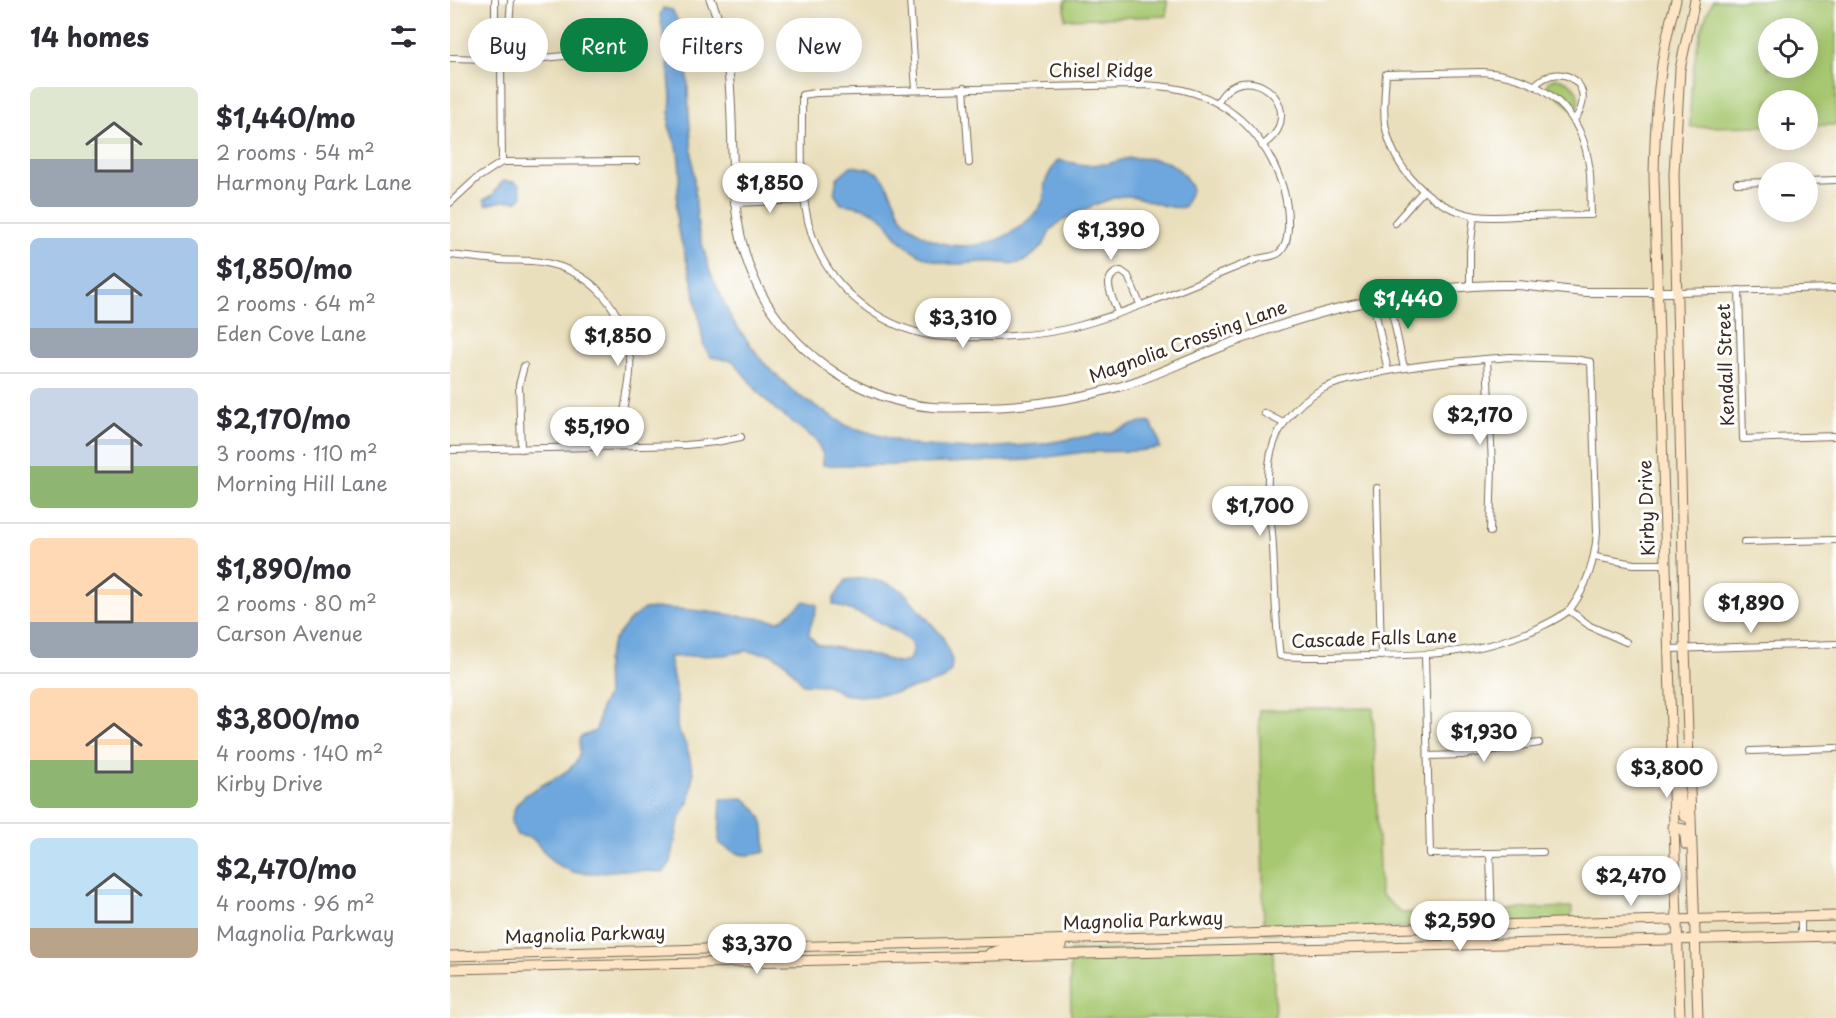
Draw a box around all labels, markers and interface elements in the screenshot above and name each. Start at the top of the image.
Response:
text: 14 homes [30,17,149,56]
chip: Buy [468,18,548,72]
chip: Rent [560,18,648,72]
chip: Filters [660,18,764,72]
chip: New [776,18,862,72]
map controls [1758,18,1818,222]
button: locate [1758,18,1818,78]
icon: filters [387,20,420,53]
street label: Chisel Ridge [1049,56,1153,83]
button: + [1758,90,1818,150]
text: $1,440/mo [216,98,355,137]
icon: home [78,111,150,183]
text: 2 rooms · 54 m² [216,137,375,167]
button: − [1758,162,1818,222]
pin: $1,850 [721,163,819,214]
text: Harmony Park Lane [216,167,412,197]
text: $1,850 [736,167,804,197]
pin: $1,390 [1062,210,1160,261]
text: $1,390 [1077,214,1145,244]
text: $1,850/mo [216,249,352,288]
icon: home [78,262,150,334]
pin: $1,440 [1359,279,1457,330]
text: $1,440 [1373,283,1443,313]
text: 2 rooms · 64 m² [216,288,376,318]
street label: Magnolia Crossing Lane [1085,292,1290,389]
pin: $3,310 [914,298,1012,349]
text: $3,310 [929,302,997,332]
street label: Kendall Street [1709,303,1740,427]
pin: $1,850 [569,316,667,367]
text: Eden Cove Lane [216,318,367,348]
text: $1,850 [584,320,652,350]
pin: $2,170 [1431,395,1529,446]
text: $2,170/mo [216,399,350,438]
text: $2,170 [1447,399,1513,429]
pin: $5,190 [548,407,646,458]
text: $5,190 [564,411,630,441]
icon: home [78,412,150,484]
text: 3 rooms · 110 m² [216,438,378,468]
street label: Kirby Drive [1630,460,1661,557]
text: Morning Hill Lane [216,468,388,498]
pin: $1,700 [1211,486,1309,537]
text: $1,700 [1226,490,1294,520]
text: $1,890/mo [216,549,351,588]
icon: home [78,562,150,634]
pin: $1,890 [1702,583,1800,634]
text: $1,890 [1718,587,1784,617]
text: 2 rooms · 80 m² [216,588,377,618]
text: Carson Avenue [216,618,363,648]
street label: Cascade Falls Lane [1291,621,1457,654]
text: $3,800/mo [216,699,360,738]
icon: home [78,712,150,784]
pin: $1,930 [1435,712,1533,763]
text: $1,930 [1451,716,1517,746]
text: 4 rooms · 140 m² [216,738,383,768]
pin: $3,800 [1618,748,1716,799]
text: $3,800 [1631,752,1703,782]
text: Kirby Drive [216,768,323,798]
text: $2,470/mo [216,849,357,888]
pin: $2,470 [1582,856,1680,907]
text: $2,470 [1596,860,1666,890]
icon: home [78,862,150,934]
text: 4 rooms · 96 m² [216,888,375,918]
pin: $2,590 [1411,901,1509,952]
street label: Magnolia Parkway [1062,903,1224,936]
text: $2,590 [1424,905,1496,935]
street label: Magnolia Parkway [504,917,666,950]
text: Magnolia Parkway [216,918,394,948]
pin: $3,370 [708,924,806,975]
text: $3,370 [722,928,792,958]

